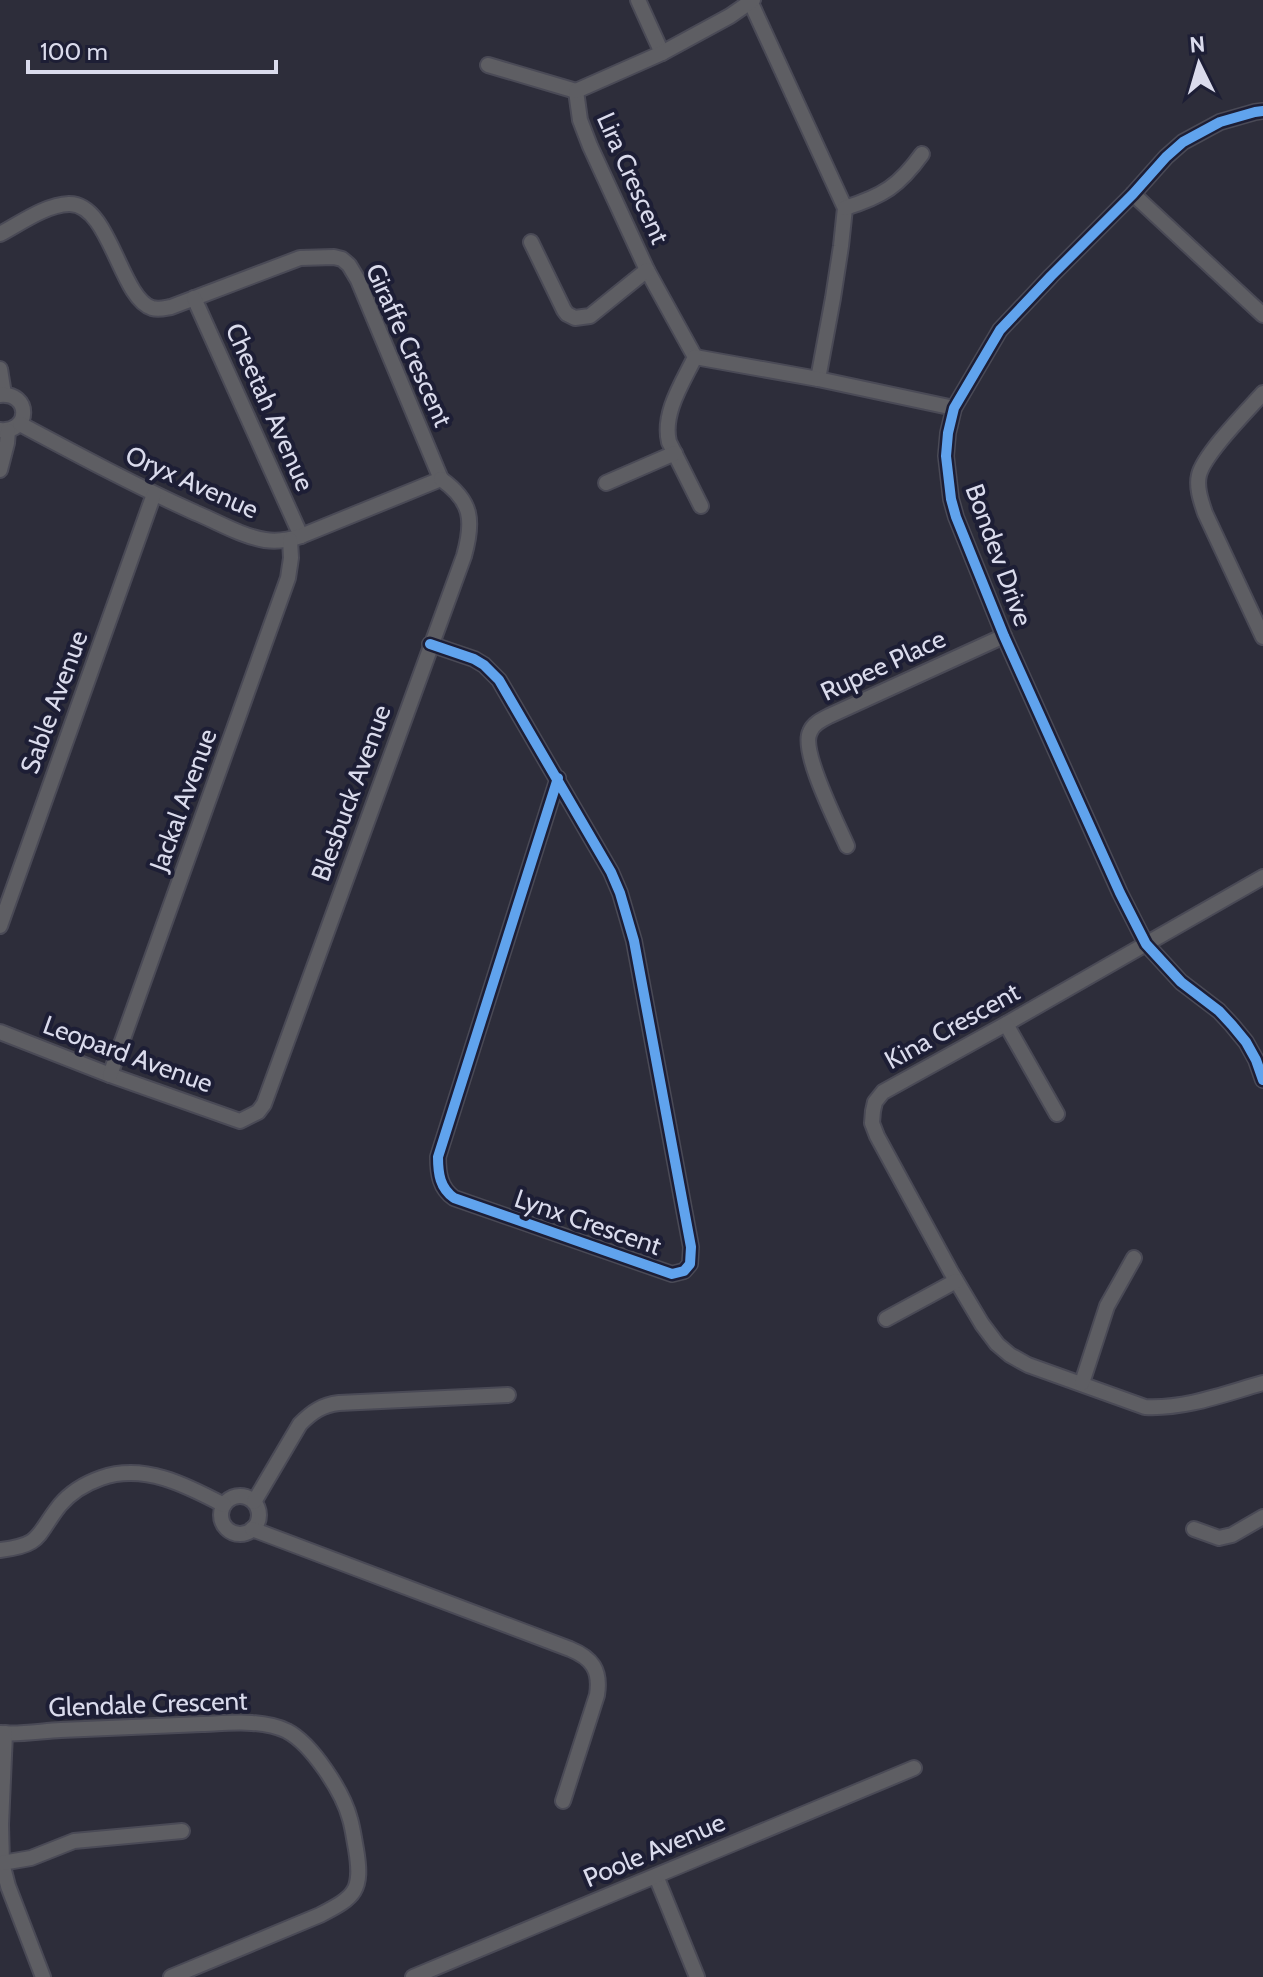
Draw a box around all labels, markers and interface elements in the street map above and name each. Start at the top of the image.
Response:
scale bar [28,24,276,74]
north arrow [1159,24,1239,104]
text: N [1188,30,1206,59]
text: 100 m [40,37,108,66]
street label: Lira Crescent [590,107,676,249]
street label: Giraffe Crescent [359,258,459,432]
street label: Cheetah Avenue [219,318,321,496]
street label: Oryx Avenue [121,439,263,525]
street label: Bondev Drive [958,480,1040,630]
street label: Rupee Place [815,622,951,708]
street label: Sable Avenue [13,626,95,778]
street label: Blesbuck Avenue [304,700,398,886]
street label: Jackal Avenue [142,724,224,876]
street label: Kina Crescent [879,976,1025,1076]
street label: Leopard Avenue [39,1009,217,1099]
street label: Lynx Crescent [511,1182,666,1262]
street label: Glendale Crescent [48,1685,248,1723]
street label: Poole Avenue [578,1806,730,1894]

